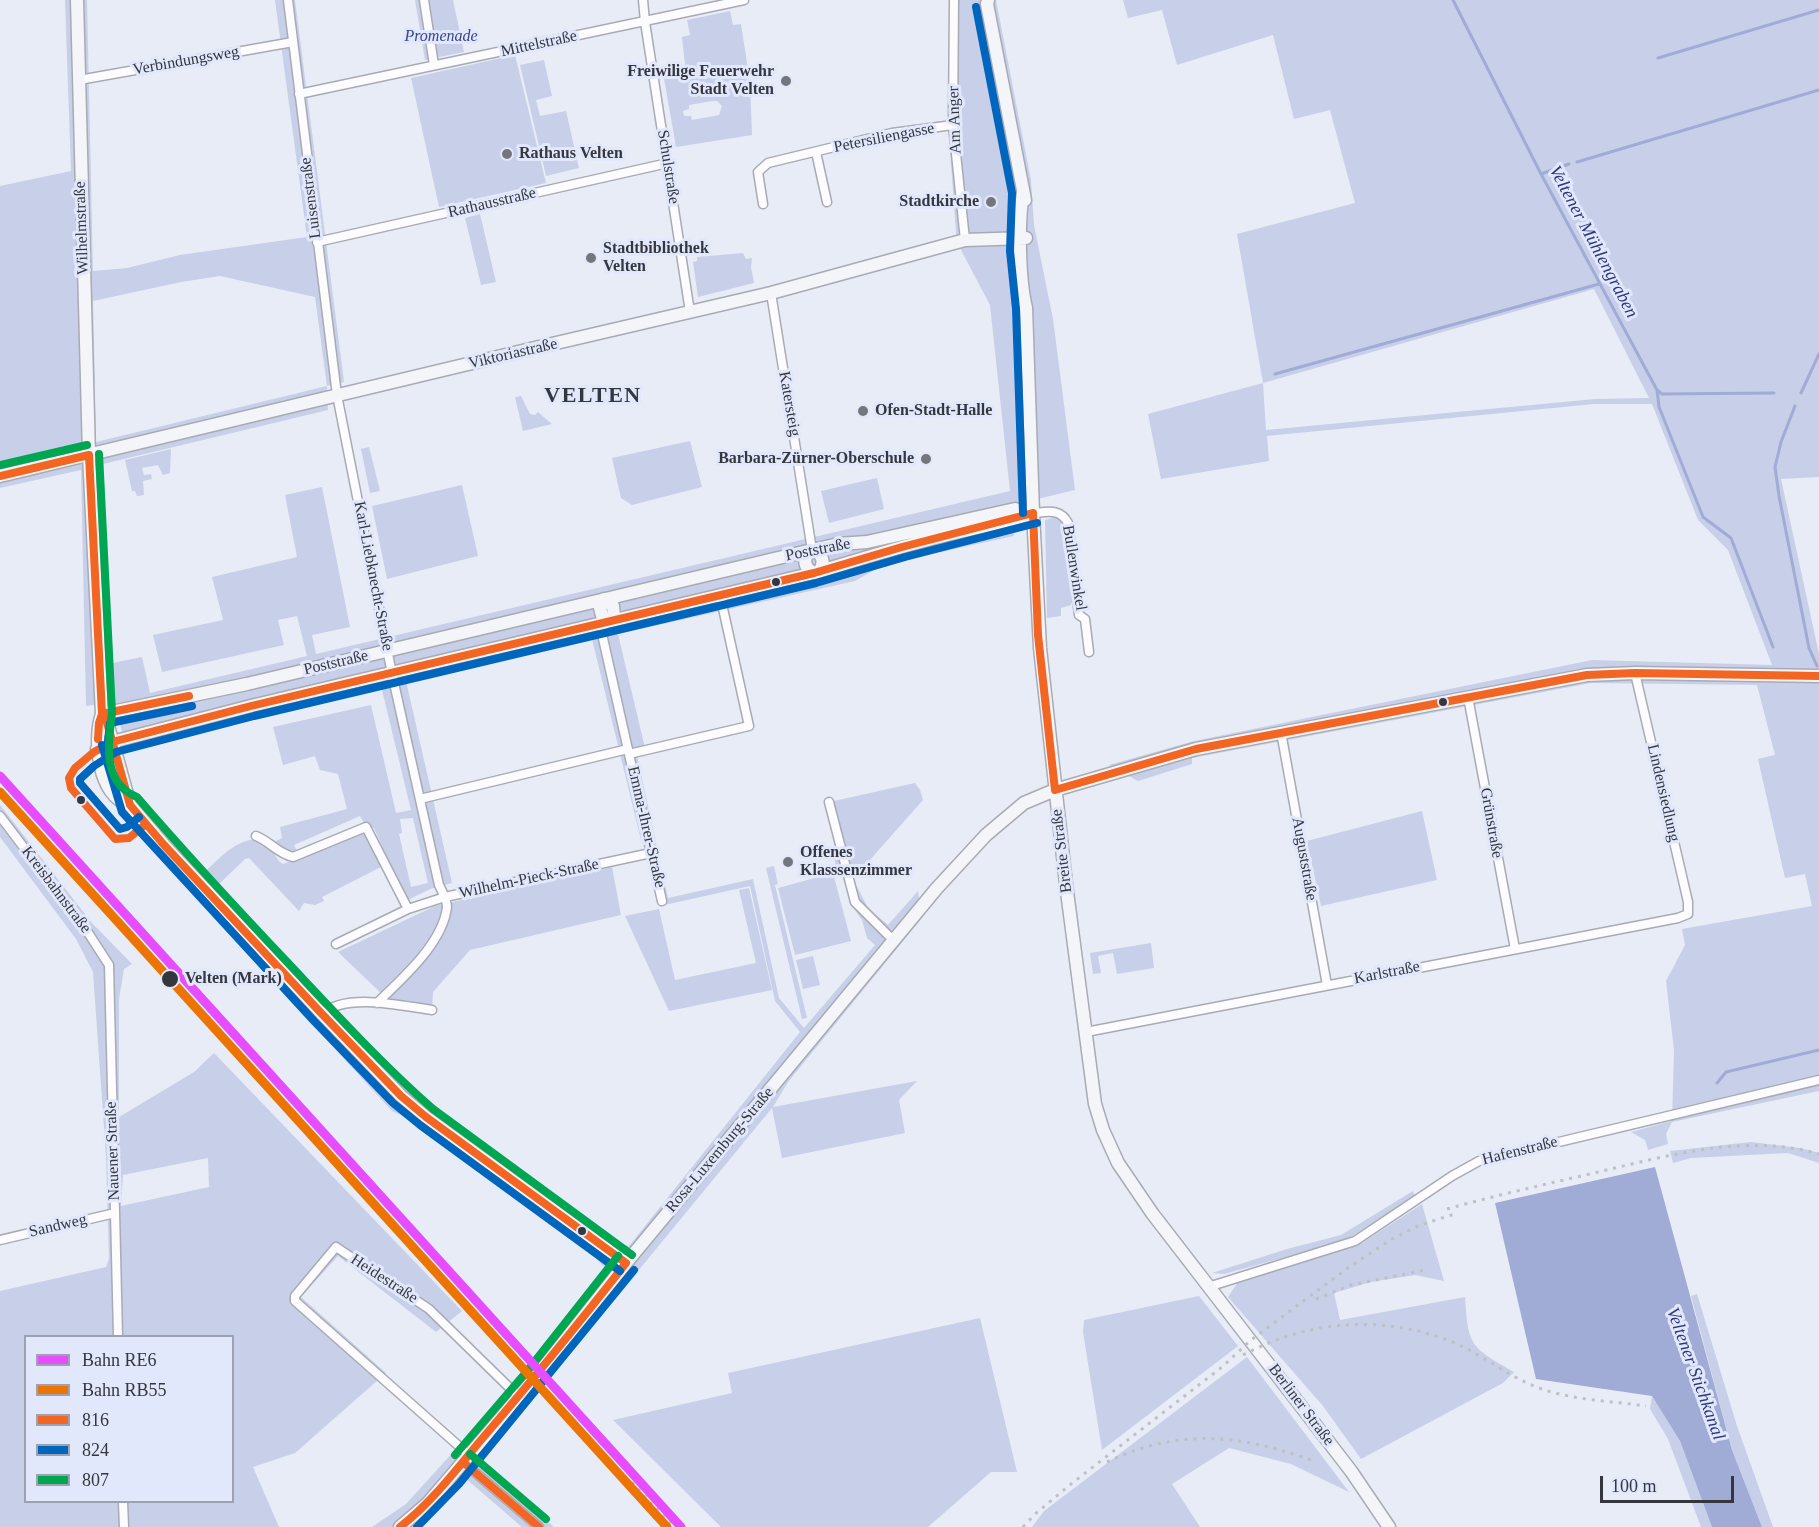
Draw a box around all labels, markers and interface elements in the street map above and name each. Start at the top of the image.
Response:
park label: Promenade [404,27,478,47]
street label: Mittelstraße [499,27,579,61]
street label: Verbindungsweg [131,42,241,80]
place label: Freiwilige Feuerwehr Stadt Velten [627,62,774,100]
marker: Freiwilige Feuerwehr Stadt Velten [779,74,793,88]
street label: Am Anger [944,86,966,154]
street label: Petersiliengasse [832,119,936,157]
street label: Schulstraße [653,129,683,205]
place label: Rathaus Velten [519,144,623,164]
marker: Rathaus Velten [500,147,514,161]
street label: Luisenstraße [296,156,326,240]
water label: Veltener Mühlengraben [1544,162,1642,322]
street label: Wilhelmstraße [71,181,93,275]
street label: Rathausstraße [446,184,538,222]
place label: Stadtkirche [899,192,979,212]
marker: Stadtkirche [984,195,998,209]
place label: Stadtbibliothek Velten [603,239,709,277]
marker: Stadtbibliothek Velten [584,251,598,265]
street label: Viktoriastraße [467,334,559,374]
street label: Katersteig [774,370,804,438]
district label: VELTEN [544,383,642,409]
place label: Ofen-Stadt-Halle [875,401,992,421]
marker: Ofen-Stadt-Halle [856,404,870,418]
place label: Barbara-Zürner-Oberschule [718,449,914,469]
marker: Barbara-Zürner-Oberschule [919,452,933,466]
street label: Karl-Liebknecht-Straße [349,500,397,652]
street label: Bullenwinkel [1058,524,1090,612]
street label: Poststraße [784,534,852,566]
unlabelled marker [770,576,782,588]
street label: Poststraße [302,646,370,680]
unlabelled marker [1437,696,1449,708]
street label: Lindensiedlung [1642,742,1684,844]
street label: Emma-Ihrer-Straße [623,764,669,890]
street label: Grünstraße [1475,786,1507,860]
unlabelled marker [75,794,87,806]
street label: Breite Straße [1047,808,1077,894]
street label: Auguststraße [1287,816,1321,902]
street label: Kreisbahnstraße [17,843,95,937]
place label: Offenes Klasssenzimmer [800,843,912,881]
street label: Wilhelm-Pieck-Straße [457,855,601,903]
marker: Offenes Klasssenzimmer [781,855,795,869]
street label: Karlstraße [1352,957,1422,989]
marker: Velten (Mark) [160,969,180,989]
place label: Velten (Mark) [185,969,282,989]
street label: Rosa-Luxemburg-Straße [662,1083,778,1217]
street label: Nauener Straße [102,1101,124,1201]
street label: Hafenstraße [1480,1132,1560,1170]
street label: Sandweg [27,1210,89,1242]
unlabelled marker [576,1225,588,1237]
street label: Heidestraße [347,1250,421,1308]
water label: Veltener Stichkanal [1661,1305,1729,1443]
legend [24,1335,234,1503]
text: Bahn RE6 [82,1350,157,1370]
street label: Berliner Straße [1264,1360,1338,1450]
text: Bahn RB55 [82,1380,167,1400]
text: 816 [82,1410,109,1430]
text: 824 [82,1440,109,1460]
scale bar [1603,1464,1736,1502]
text: 807 [82,1470,109,1490]
text: 100 m [1611,1476,1657,1496]

